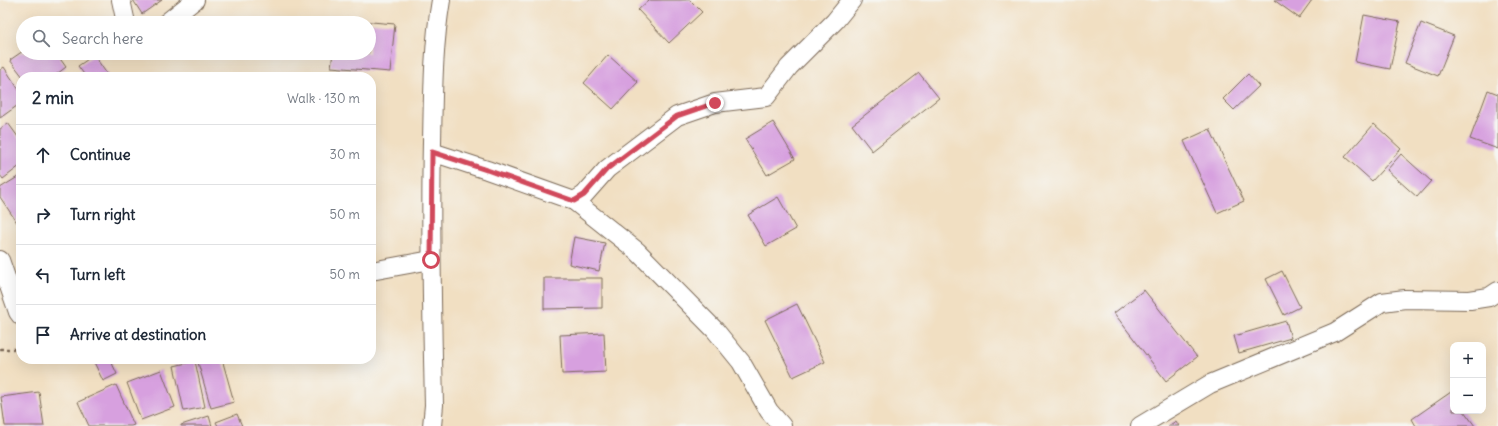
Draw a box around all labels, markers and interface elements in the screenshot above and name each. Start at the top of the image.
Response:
search box [16,16,376,60]
icon: search [30,27,52,49]
text: Search here [62,29,143,48]
text: 2 min [32,87,74,109]
text: Walk · 130 m [287,90,360,107]
route end [706,94,724,112]
icon: ahead [32,144,54,166]
text: Continue [70,145,131,164]
text: 30 m [330,146,360,163]
icon: right [32,204,54,226]
text: Turn right [70,205,135,224]
text: 50 m [329,206,360,223]
route start [422,251,440,269]
icon: left [32,264,54,286]
text: Turn left [70,265,125,284]
text: 50 m [329,266,360,283]
icon: arrive [32,324,54,346]
text: Arrive at destination [70,325,206,344]
map controls [1450,342,1486,414]
button: + [1450,342,1486,378]
button: − [1450,378,1486,414]

